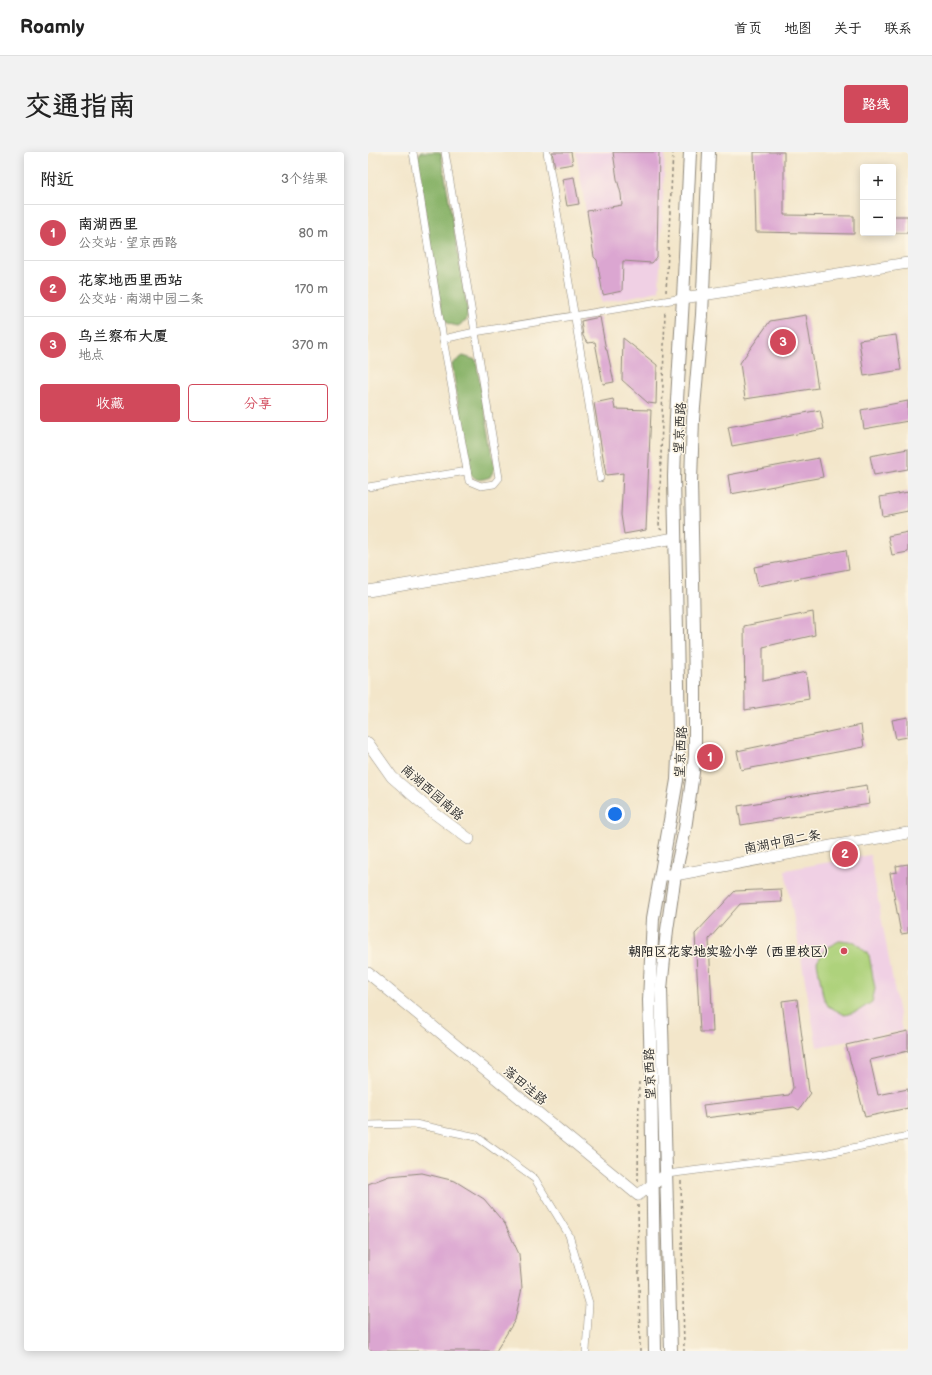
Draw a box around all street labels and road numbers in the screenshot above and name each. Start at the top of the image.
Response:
street label: 望京西路 [671,402,689,454]
street label: 望京西路 [672,726,690,778]
street label: 南湖西园南路 [398,761,467,824]
street label: 南湖中园二条 [742,827,822,857]
street label: 望京西路 [641,1048,659,1100]
street label: 落田洼路 [500,1063,550,1109]

